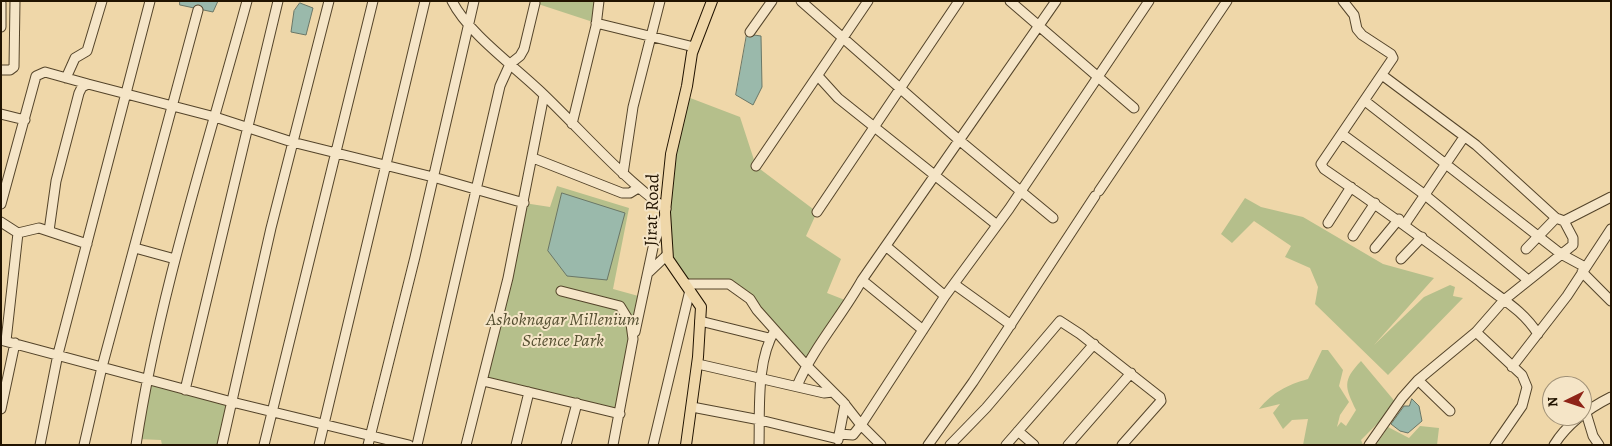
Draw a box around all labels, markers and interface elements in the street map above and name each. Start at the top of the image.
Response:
street label: Jirat Road [641,173,665,247]
park label: Ashoknagar Millenium Science Park [486,310,640,352]
north arrow [1542,376,1592,426]
text: N [1543,396,1562,408]

